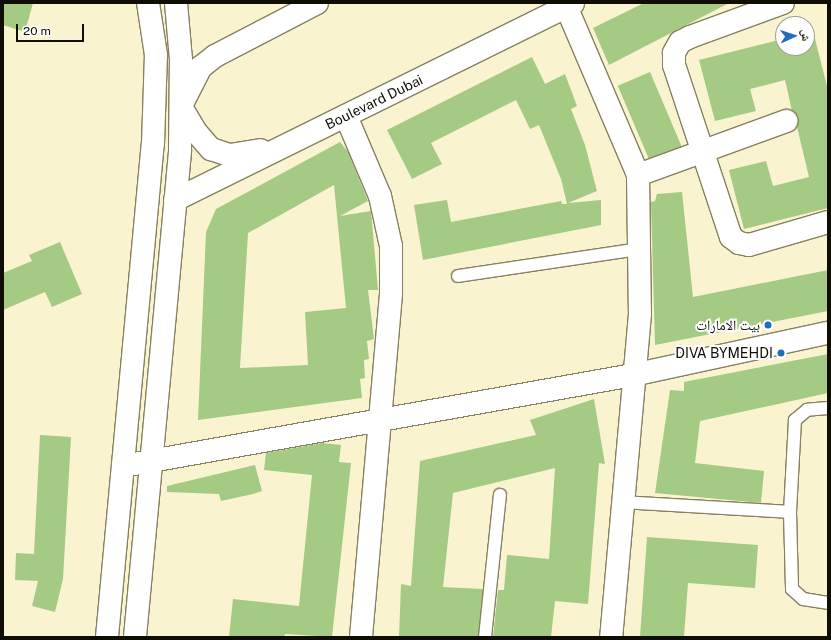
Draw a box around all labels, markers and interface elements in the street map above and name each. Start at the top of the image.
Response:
scale bar [18,16,86,42]
north arrow [775,16,815,56]
text: 20 m [23,24,51,38]
text: ش [800,29,812,42]
street label: Boulevard Dubai [323,71,425,133]
place label: بيت الامارات [696,317,760,333]
marker: بيت الامارات [763,320,773,330]
place label: DIVA BYMEHDI [675,345,773,361]
marker: DIVA BYMEHDI [776,348,786,358]

